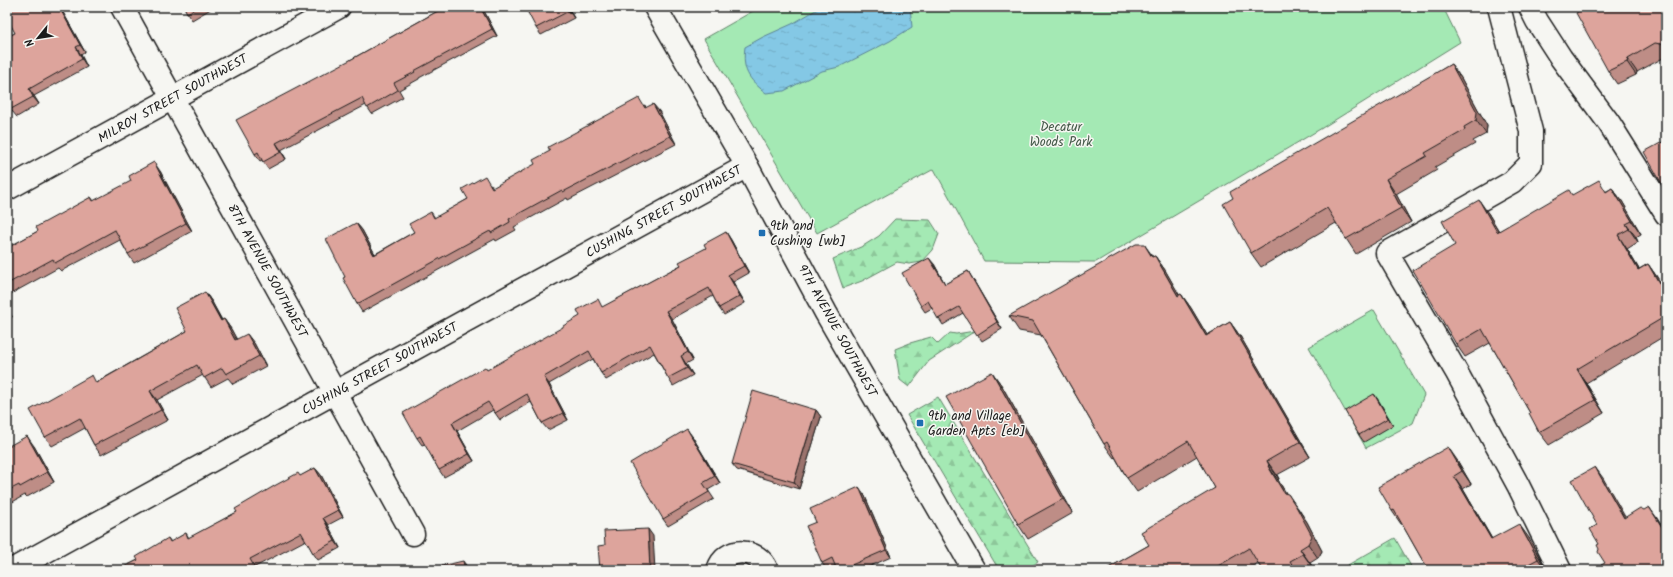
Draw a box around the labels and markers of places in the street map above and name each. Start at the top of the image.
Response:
place label: 9th and Cushing [wb] [770,216,845,252]
marker: 9th and Cushing [wb] [757,228,767,238]
place label: 9th and Village Garden Apts [eb] [928,406,1025,442]
marker: 9th and Village Garden Apts [eb] [915,418,925,428]

